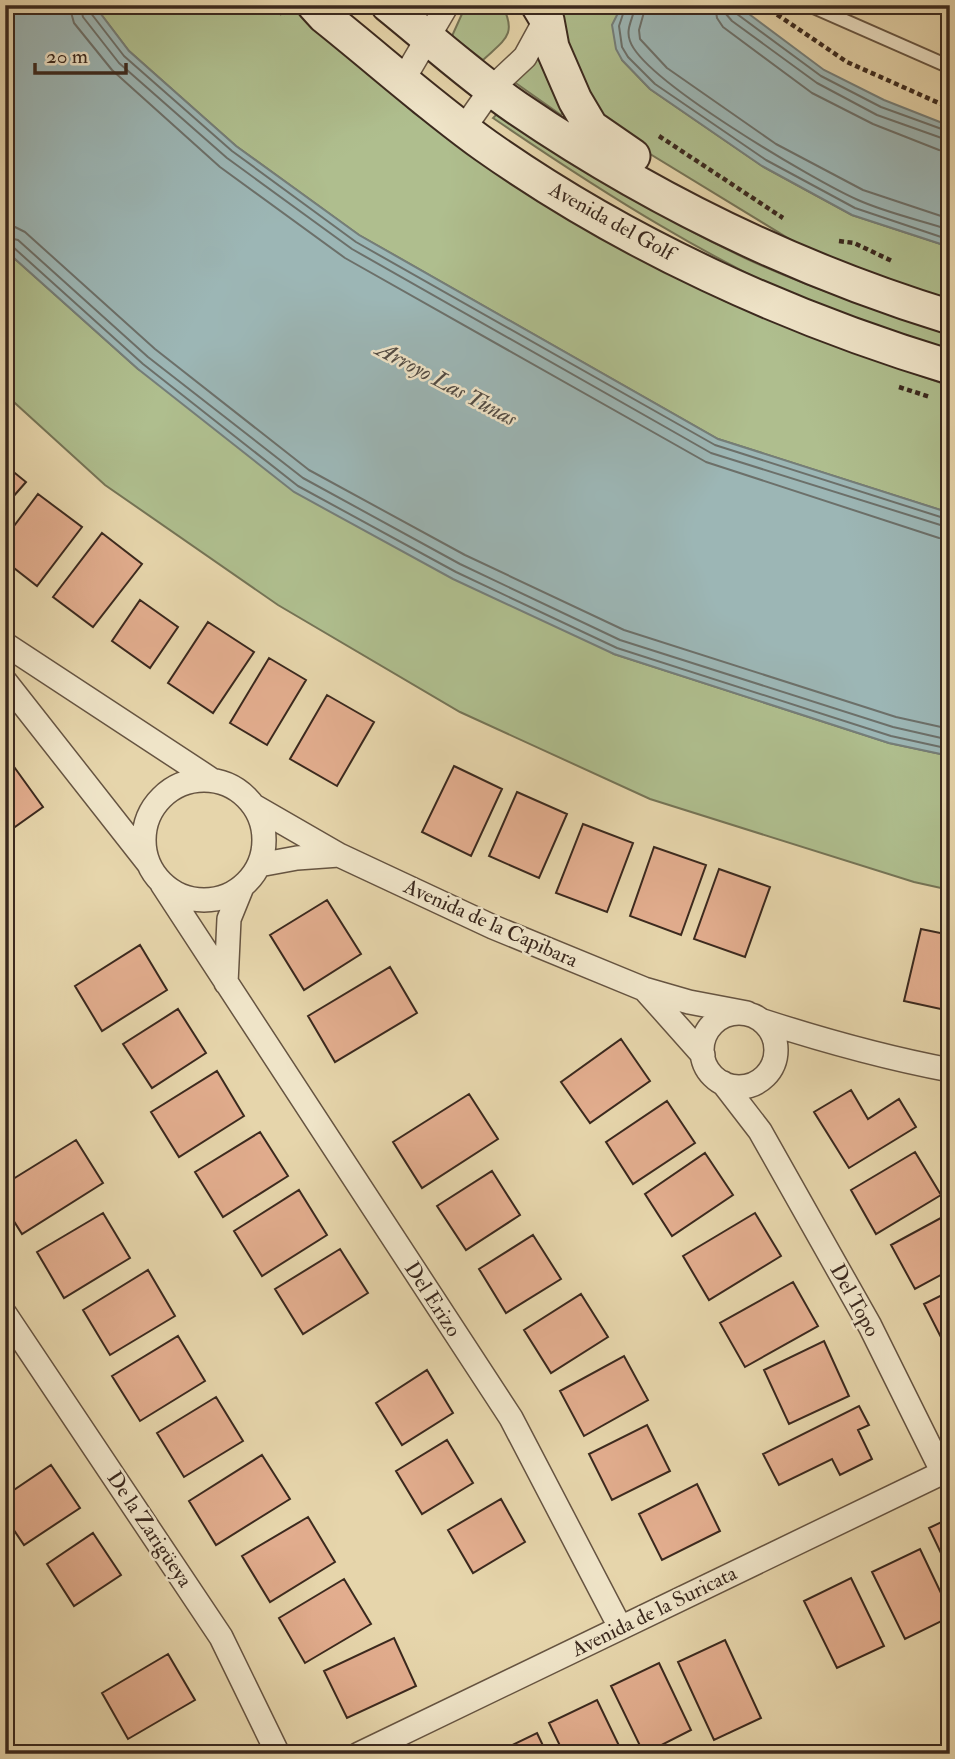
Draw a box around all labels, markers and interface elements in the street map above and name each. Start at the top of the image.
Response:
scale bar [35,32,126,76]
text: 20 m [46,43,88,70]
street label: Avenida del Golf [544,175,682,268]
water label: Arroyo Las Tunas [369,333,523,433]
street label: Avenida de la Capibara [399,873,582,974]
street label: Del Erizo [398,1256,467,1342]
street label: Del Topo [824,1259,886,1342]
street label: De la Zarigüeya [101,1466,199,1593]
street label: Avenida de la Suricata [566,1560,742,1664]

